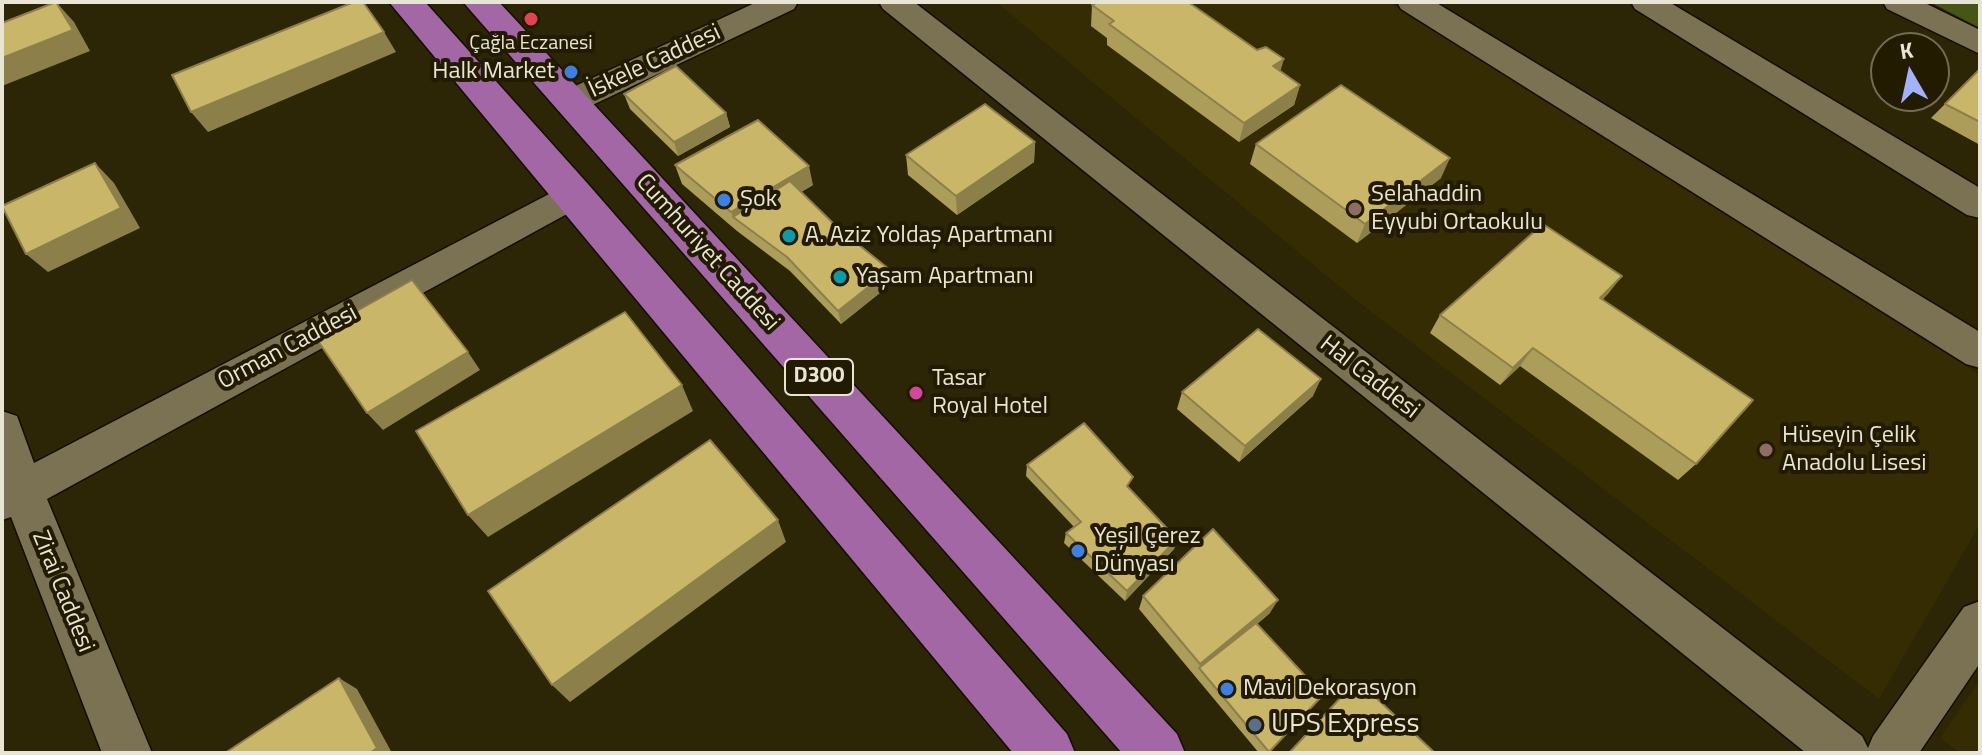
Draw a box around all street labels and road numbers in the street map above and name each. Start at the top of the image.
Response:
street label: İskele Caddesi [584,19,726,105]
street label: Cumhuriyet Caddesi [629,169,785,337]
street label: Orman Caddesi [214,299,362,397]
street label: Hal Caddesi [1314,330,1424,426]
road number: D300 [785,359,853,395]
street label: Zirai Caddesi [25,527,99,657]

